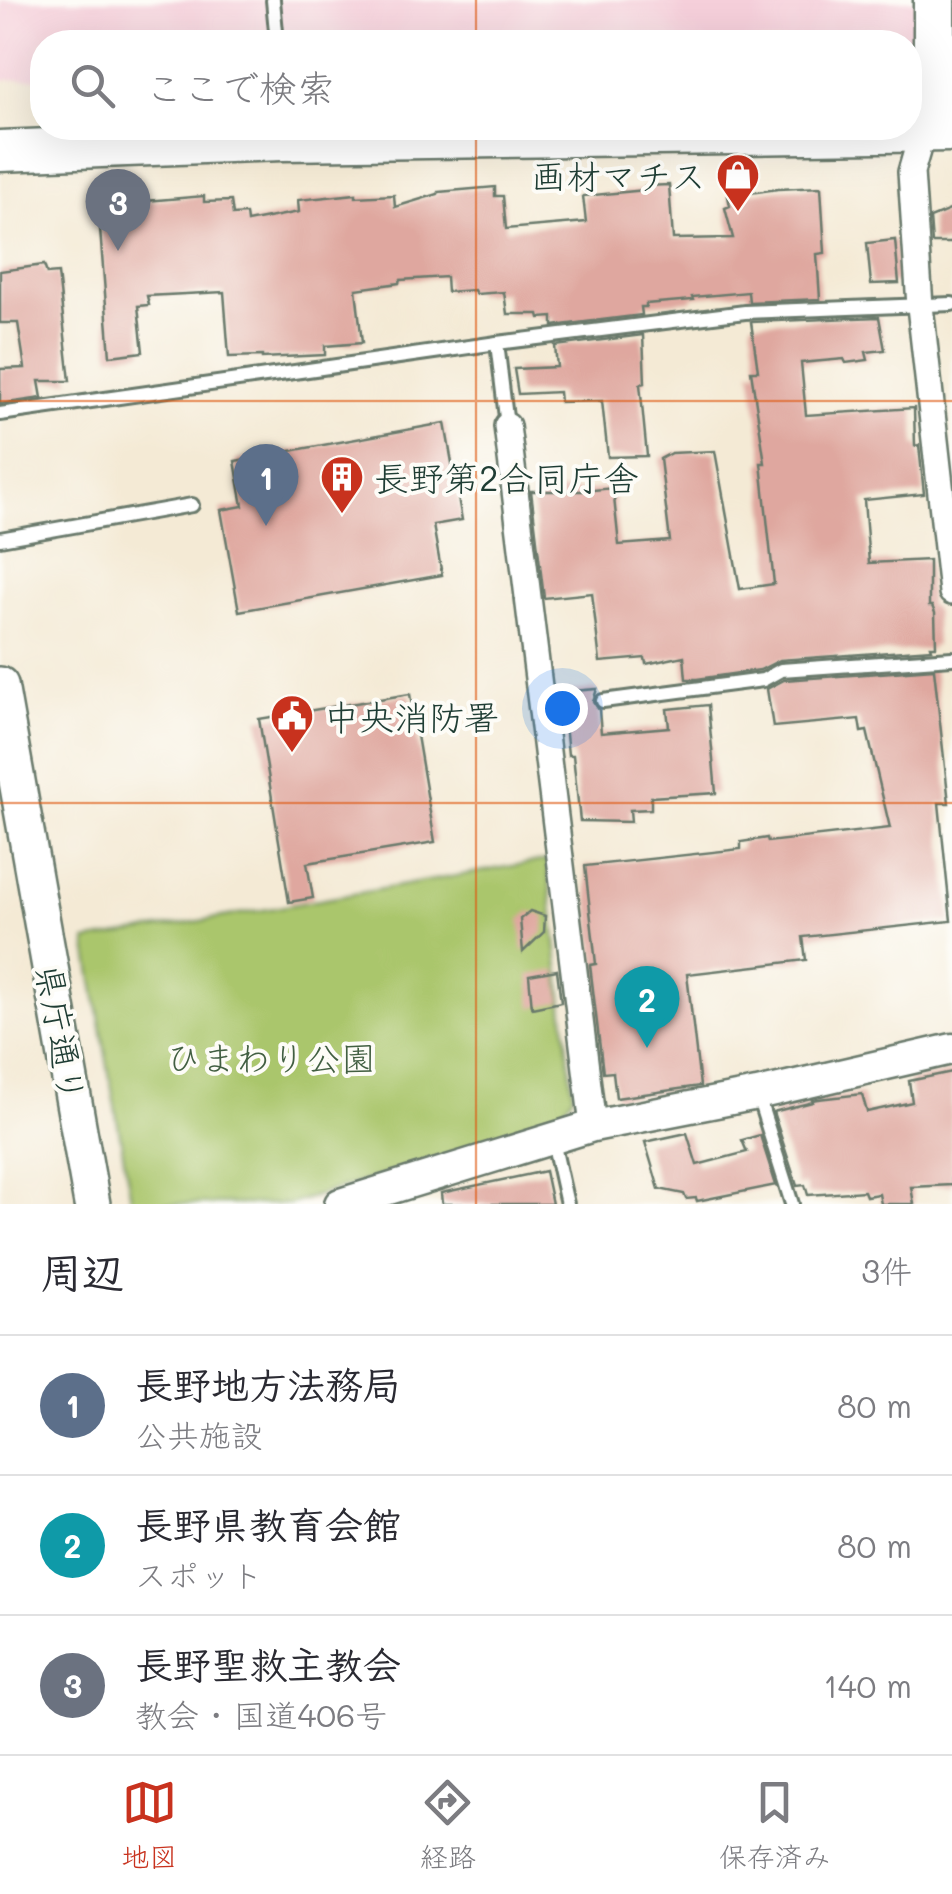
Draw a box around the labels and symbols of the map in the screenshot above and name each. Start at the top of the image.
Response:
place label: 画材マチス [531,152,706,198]
shop icon: 画材マチス [715,152,761,213]
pin: 3 [86,168,150,251]
pin: 1 [234,444,298,526]
building icon: 長野第2合同庁舎 [319,454,365,515]
place label: 長野第2合同庁舎 [374,454,639,500]
your location [537,683,588,734]
public building icon: 中央消防署 [269,693,315,754]
place label: 中央消防署 [324,693,499,739]
street label: 県庁通り [27,960,97,1106]
pin: 2 [614,966,680,1048]
park label: ひまわり公園 [166,1034,376,1080]

